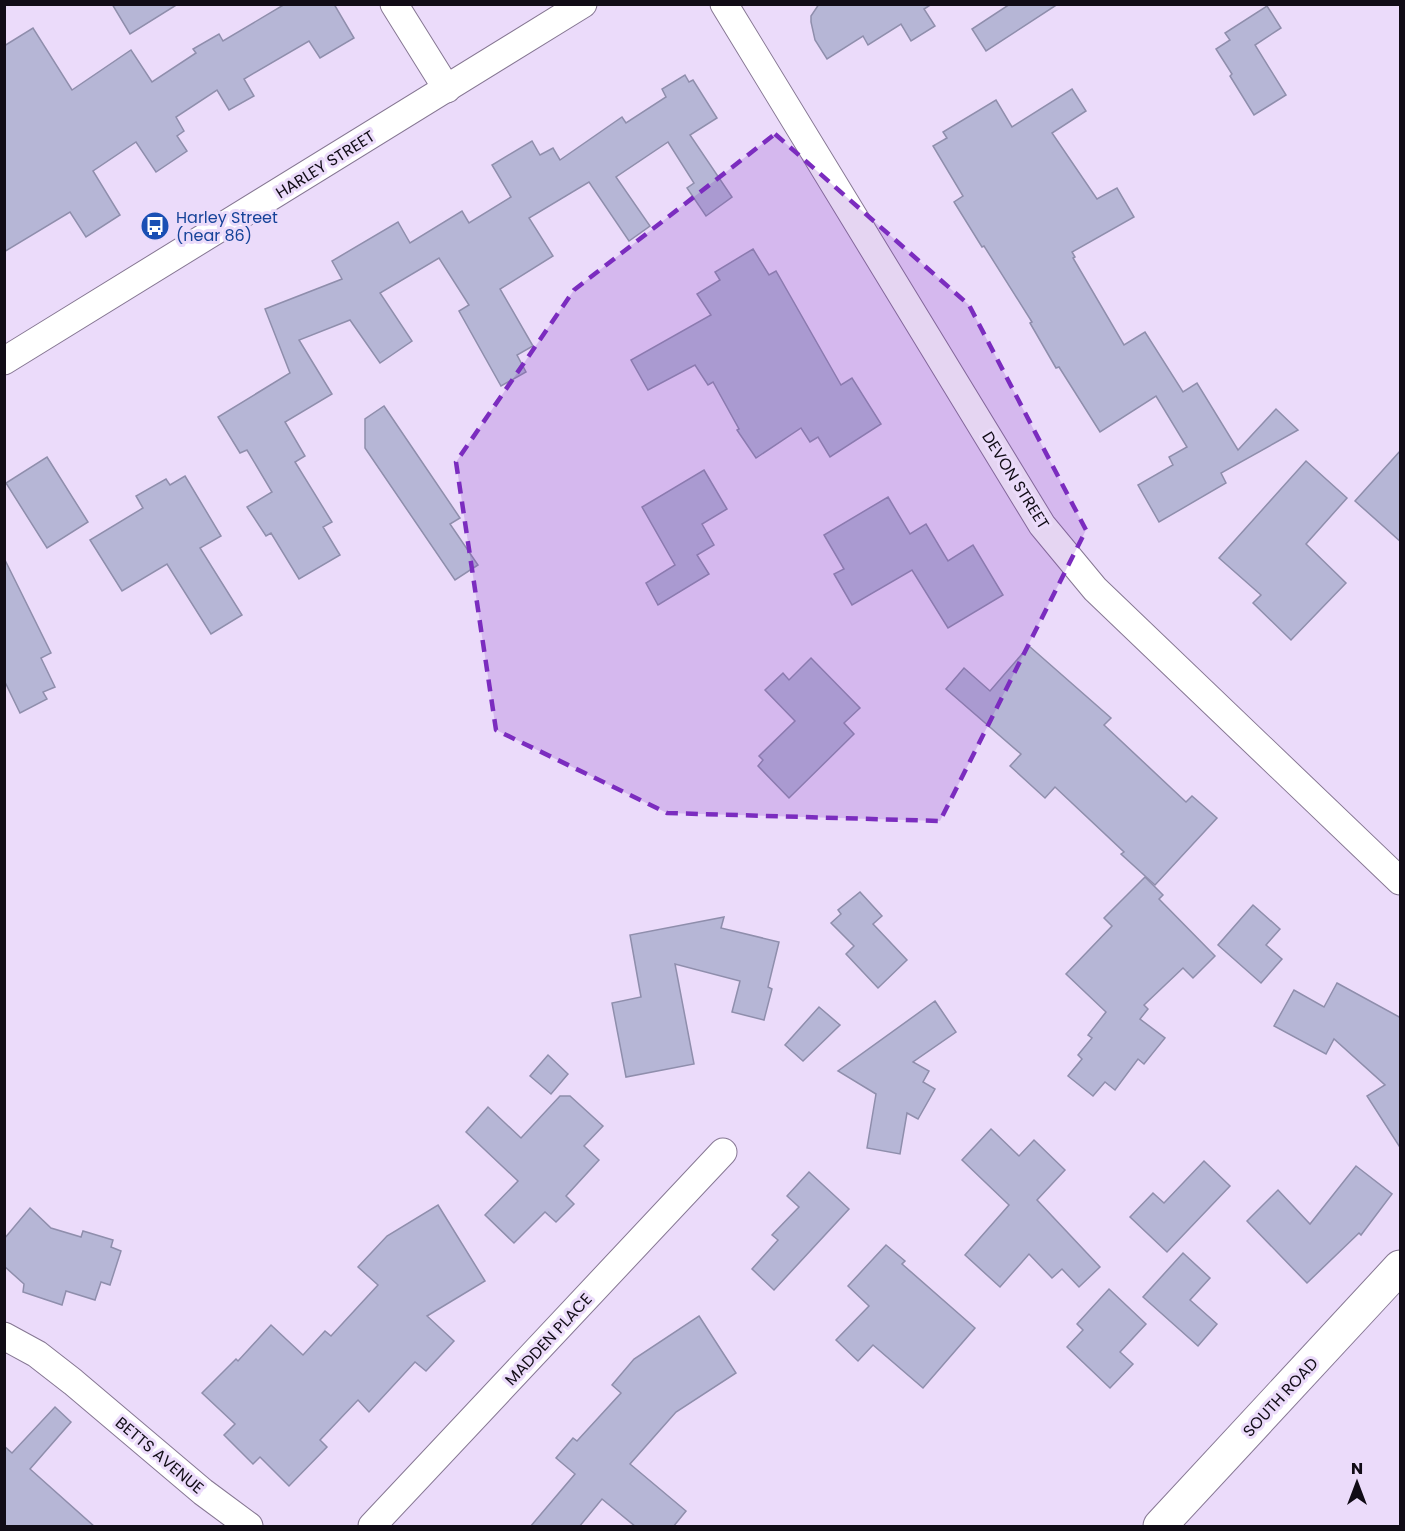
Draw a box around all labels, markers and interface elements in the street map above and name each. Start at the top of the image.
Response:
street label: HARLEY STREET [271,125,380,204]
place label: Harley Street (near 86) [176,206,278,247]
bus stop icon: Harley Street (near 86) [139,210,171,242]
street label: DEVON STREET [976,427,1055,534]
street label: MADDEN PLACE [500,1288,597,1390]
street label: SOUTH ROAD [1237,1353,1323,1442]
street label: BETTS AVENUE [111,1412,209,1499]
north arrow [1327,1453,1387,1513]
text: N [1351,1457,1363,1480]

